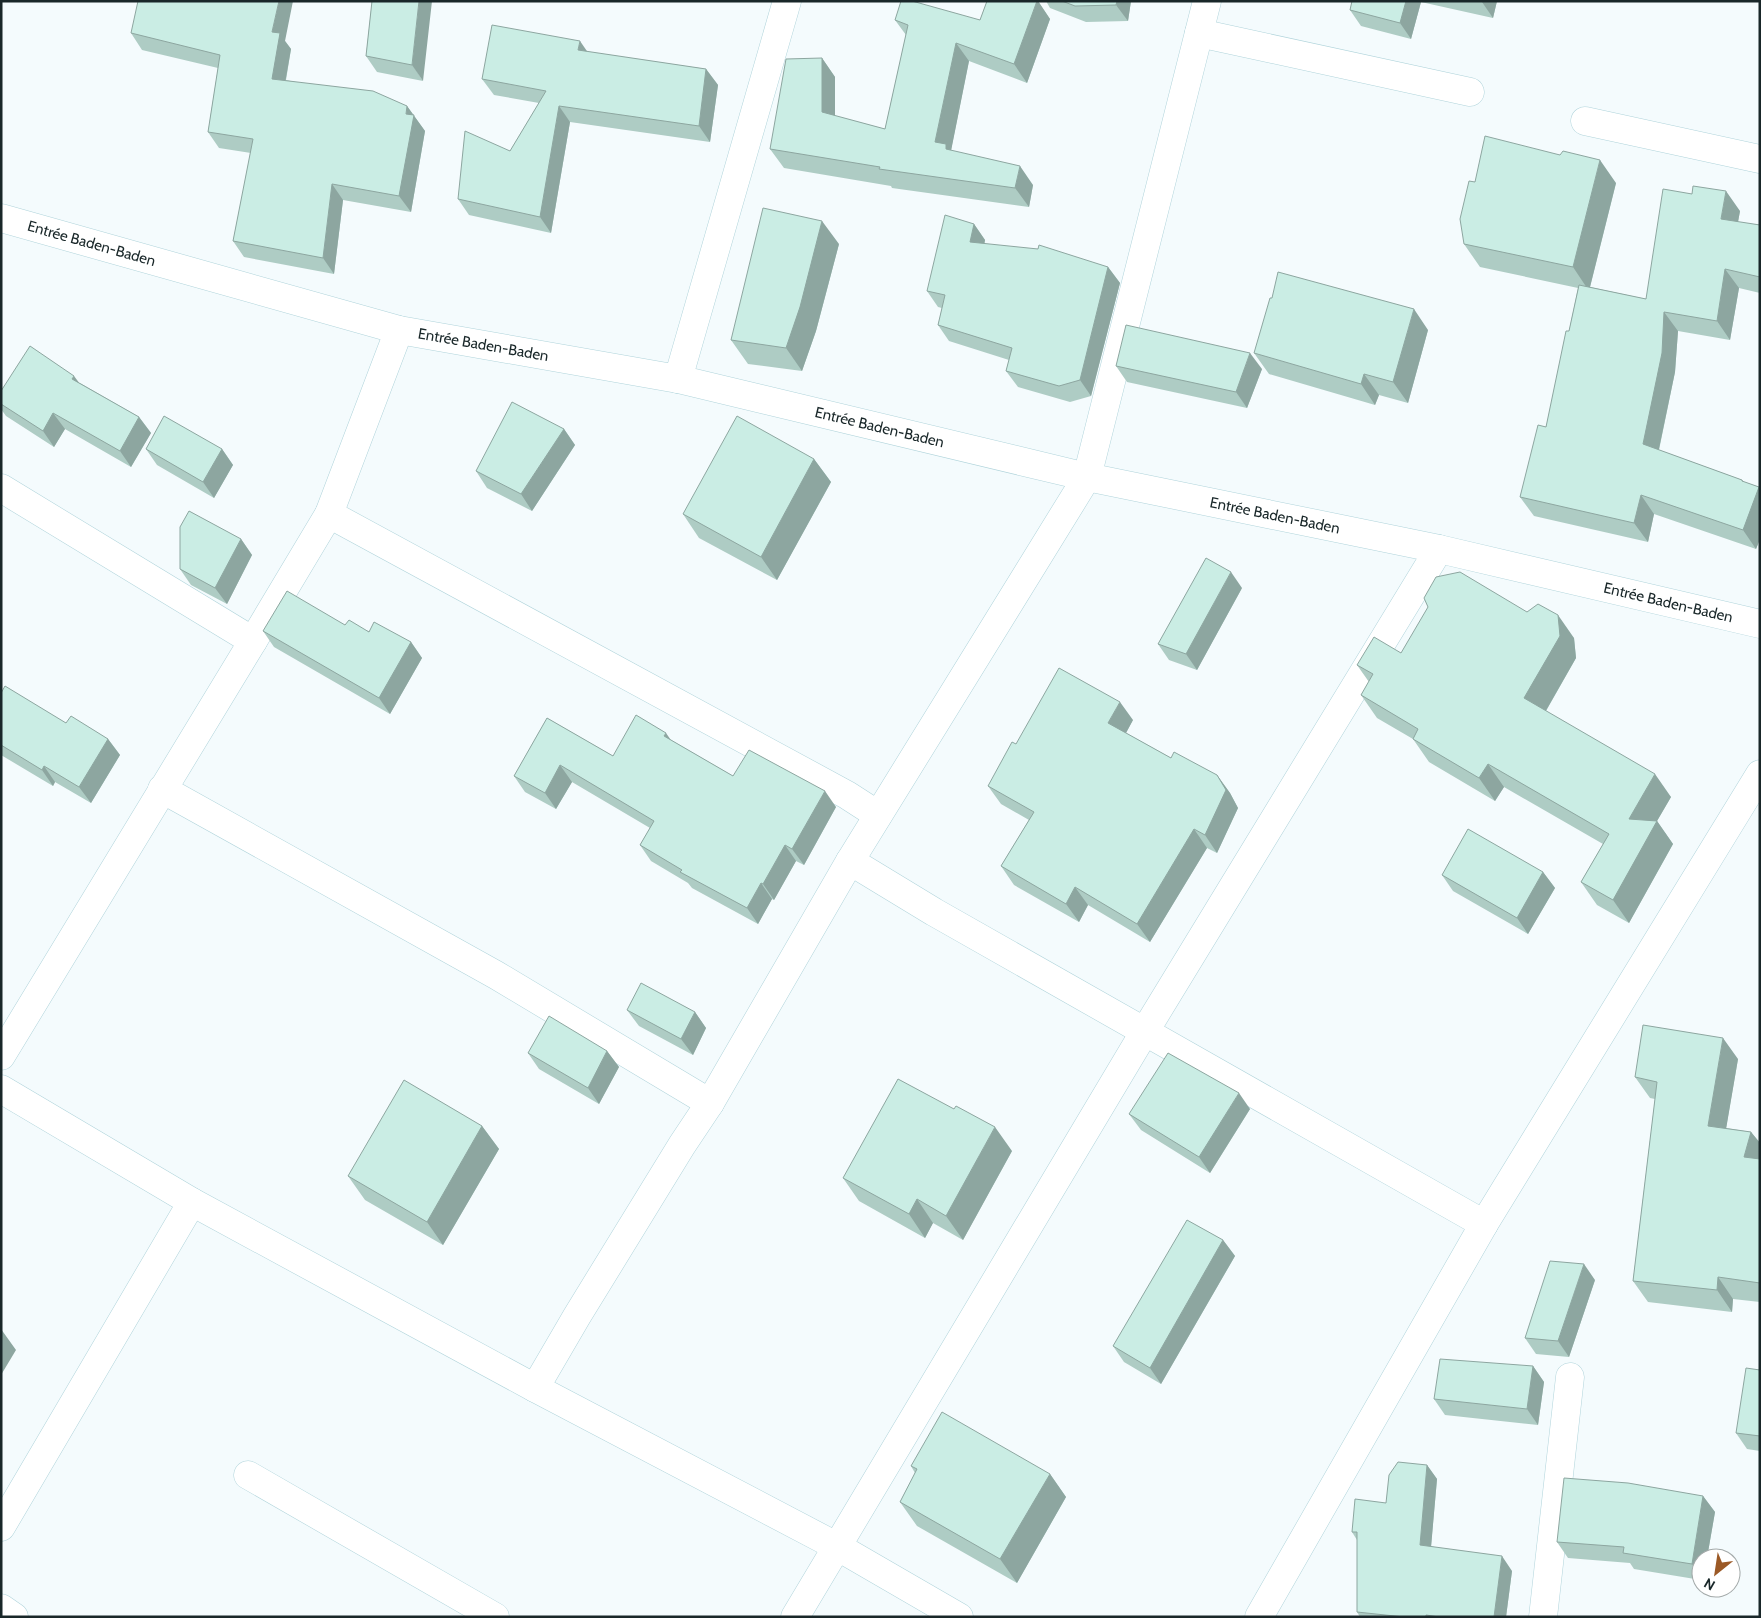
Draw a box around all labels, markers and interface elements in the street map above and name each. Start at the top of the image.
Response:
street label: Entrée Baden-Baden [25,217,158,270]
street label: Entrée Baden-Baden [417,324,550,365]
street label: Entrée Baden-Baden [813,403,946,451]
street label: Entrée Baden-Baden [1208,493,1341,537]
street label: Entrée Baden-Baden [1602,579,1735,626]
north arrow [1691,1548,1741,1598]
text: N [1701,1574,1718,1595]

